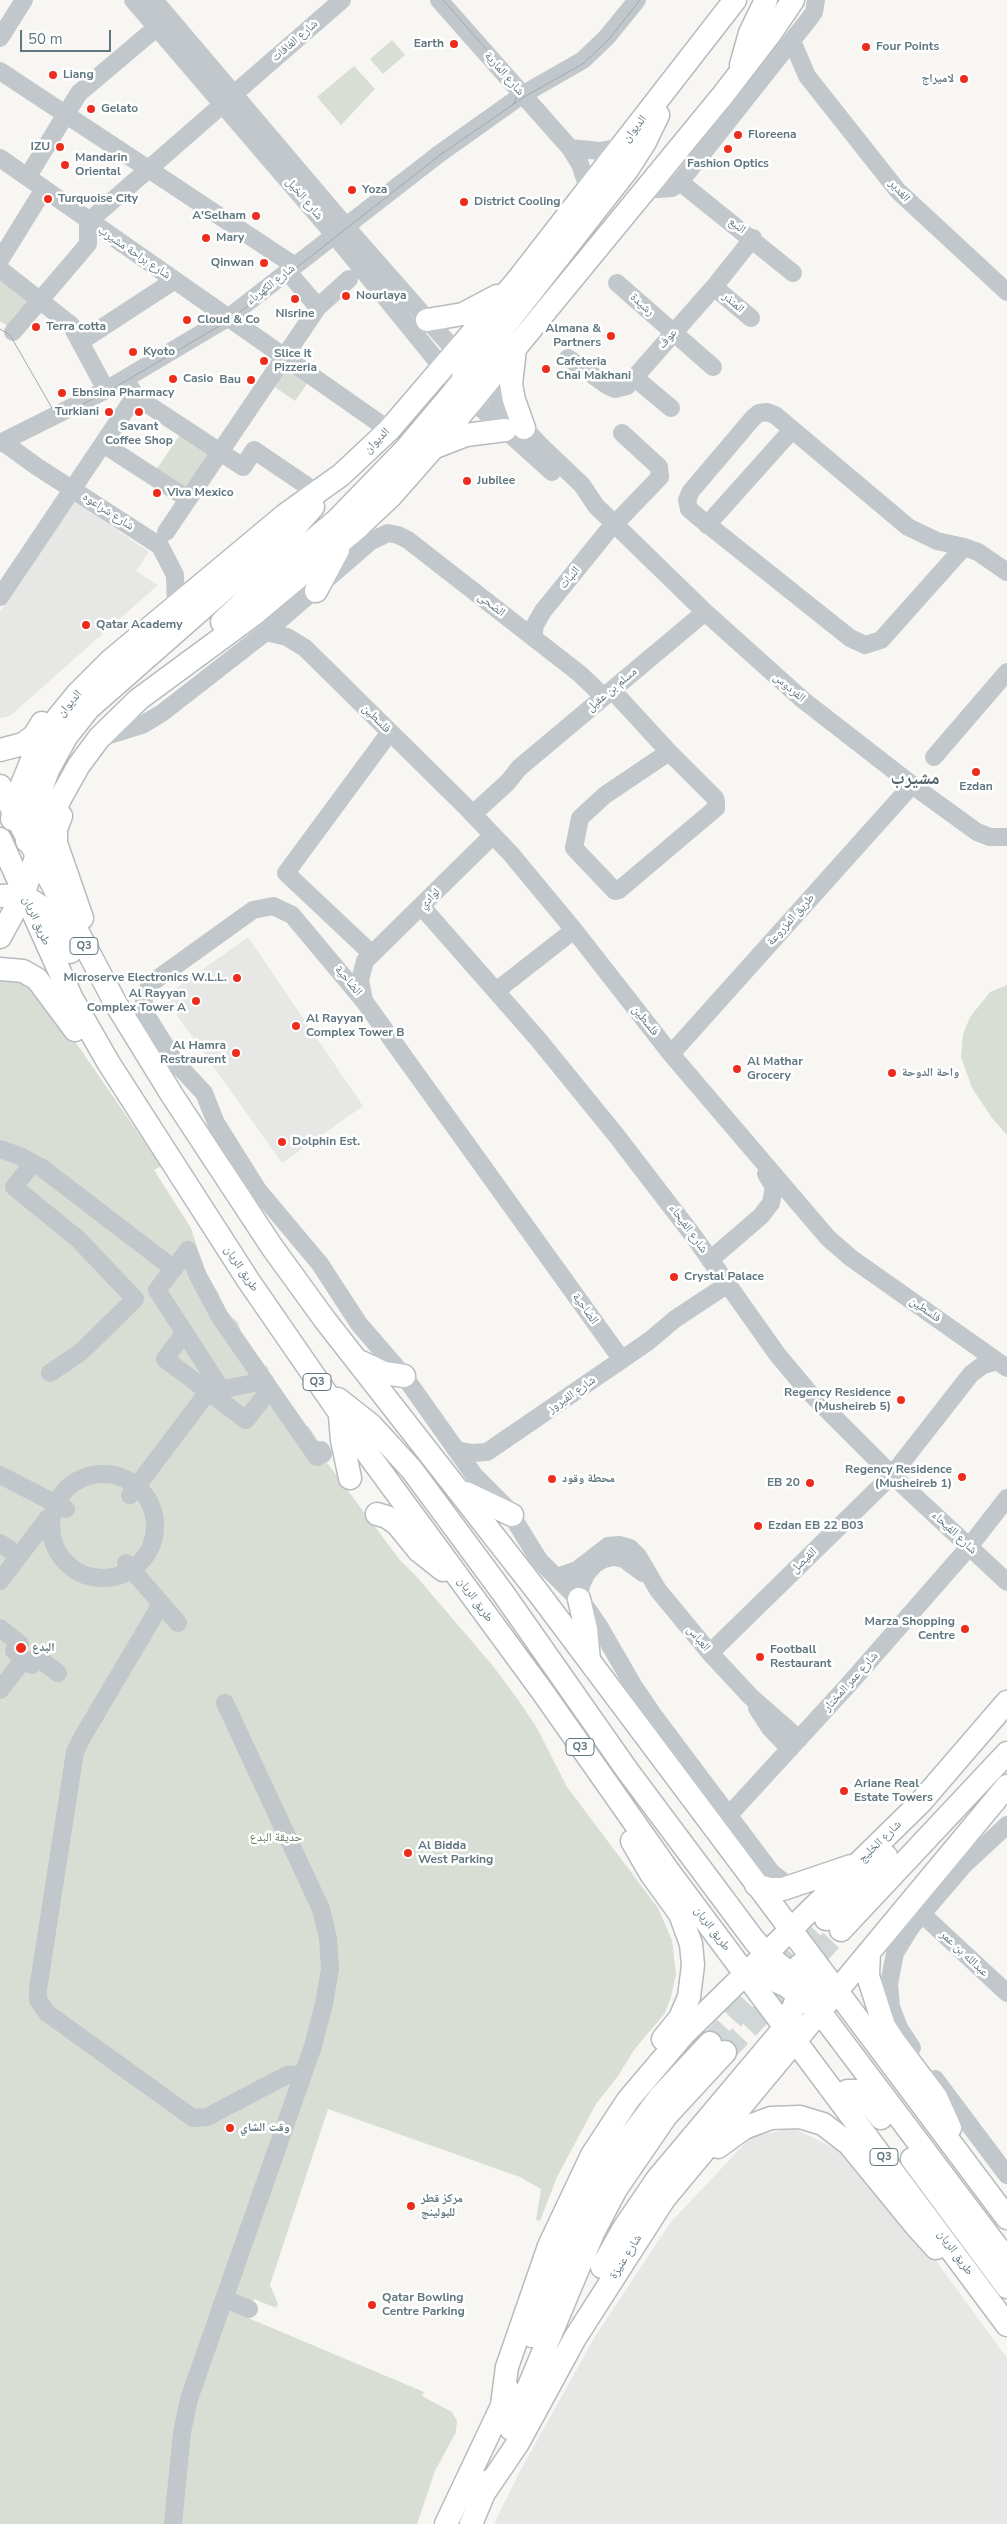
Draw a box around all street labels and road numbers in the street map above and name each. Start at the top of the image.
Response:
street label: شارع الغافات [269,17,321,65]
street label: شارع المارية [481,49,527,99]
street label: الديوان [620,112,650,146]
street label: شارع الخيل [282,175,326,223]
street label: الغدير [885,177,913,205]
street label: النبع [725,215,749,237]
street label: شارع براحة مشيرب [95,223,173,283]
street label: شارع الكهرباء [244,262,298,308]
street label: رشيدة [627,290,657,320]
street label: المنذر [719,290,747,316]
street label: عوف [655,326,681,352]
street label: الديوان [361,425,393,457]
street label: شارع شراعوه [80,490,136,534]
street label: النبات [557,564,583,592]
street label: الضحى [474,590,508,620]
street label: مسلم بن عقيل [584,665,640,715]
street label: الفردوس [770,670,808,706]
street label: الديوان [55,688,85,720]
street label: فلسطين [359,702,393,736]
street label: لوادي [417,886,443,912]
street label: طريق المزروعة [764,891,818,949]
street label: طريق الريان [19,894,53,948]
road number: Q3 [70,938,98,954]
street label: الضاحية [331,963,365,999]
street label: فلسطين [628,1003,662,1039]
street label: شارع الفيحاء [666,1202,710,1256]
street label: طريق الريان [220,1243,262,1295]
street label: الضاحية [569,1291,601,1327]
street label: فلسطين [907,1294,943,1326]
street label: شارع الفيروز [545,1373,599,1417]
road number: Q3 [303,1374,331,1390]
street label: شارع الفيحاء [928,1508,980,1558]
street label: الفيصل [788,1545,820,1577]
street label: طريق الريان [454,1575,496,1625]
street label: العباس [683,1623,713,1655]
street label: شارع عمر المختار [820,1649,882,1715]
road number: Q3 [566,1738,594,1755]
street label: شارع الخليج [855,1818,905,1866]
street label: طريق الريان [691,1904,733,1954]
street label: عبدالله بن عمر [937,1928,991,1980]
road number: Q3 [870,2148,898,2166]
street label: طريق الريان [934,2228,976,2278]
street label: شارع عنيزة [607,2232,645,2282]

